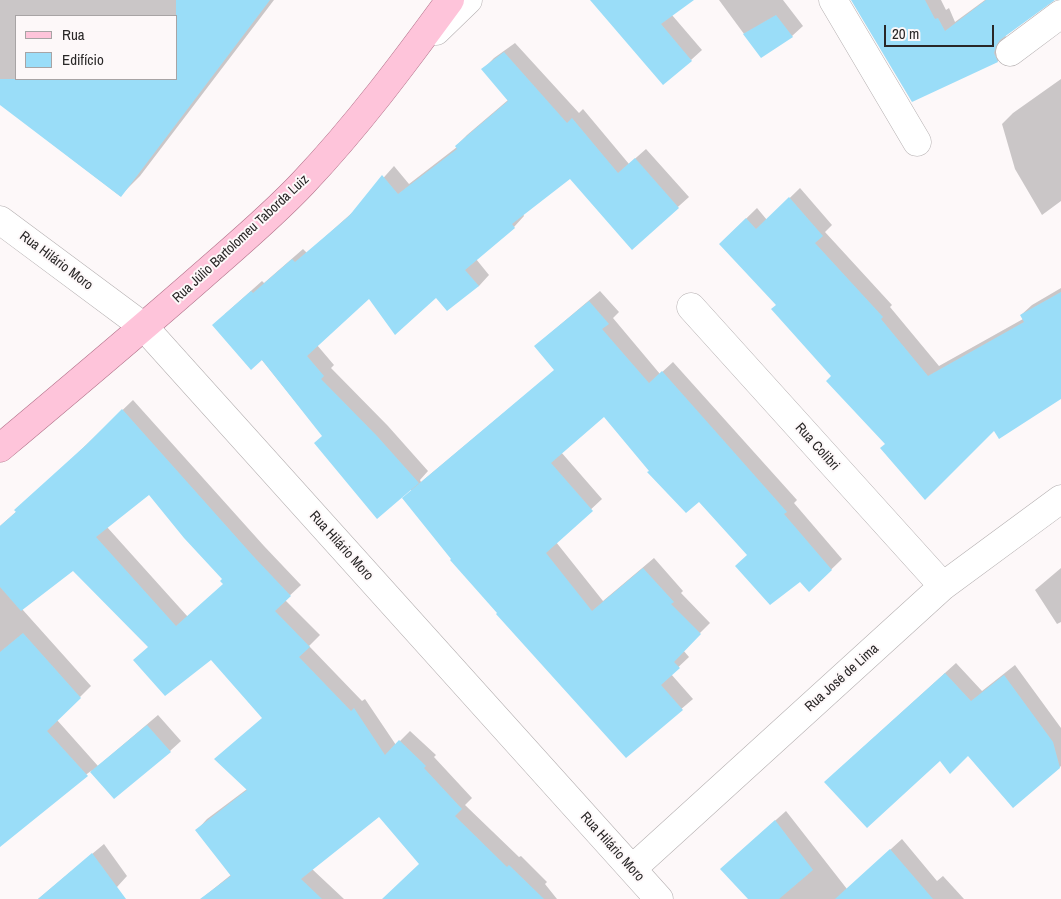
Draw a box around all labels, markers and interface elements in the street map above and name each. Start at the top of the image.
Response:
legend [15,15,178,80]
scale bar [886,15,996,47]
text: 20 m [892,23,919,44]
text: Rua [62,24,85,45]
text: Edifício [62,49,104,70]
street label: Rua Júlio Bartolomeu Taborda Luiz [169,171,313,307]
street label: Rua Hilário Moro [16,228,96,294]
street label: Rua Colibri [791,420,843,474]
street label: Rua Hilário Moro [306,508,376,584]
street label: Rua José de Lima [802,641,882,715]
street label: Rua Hilário Moro [577,809,647,885]

